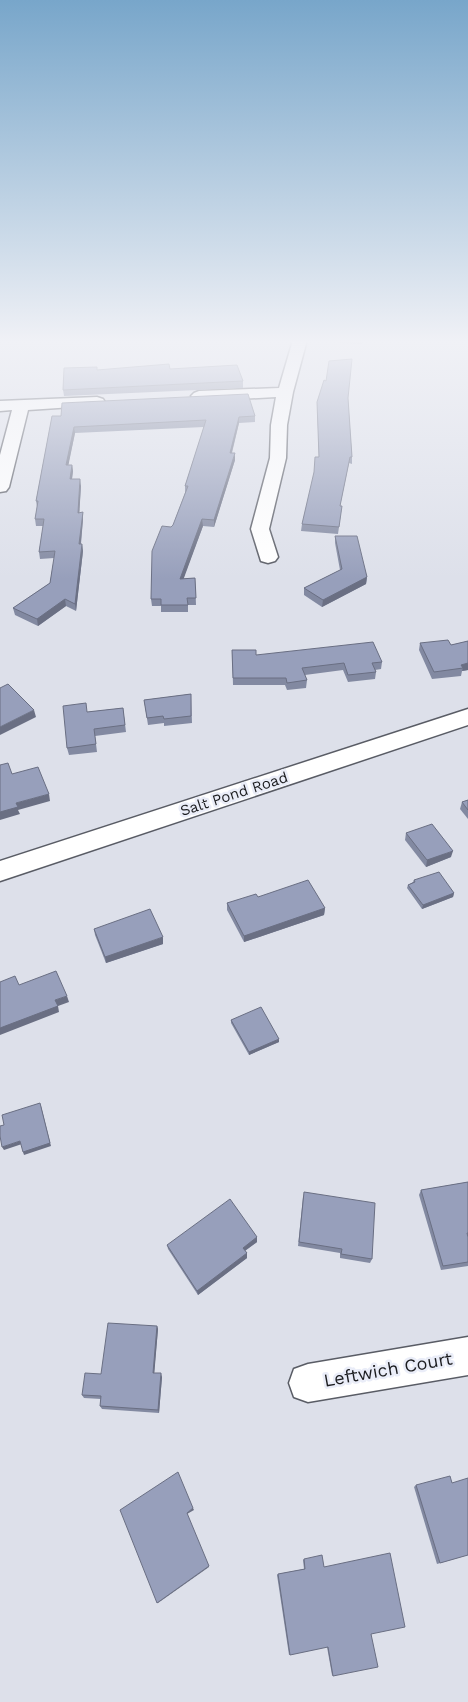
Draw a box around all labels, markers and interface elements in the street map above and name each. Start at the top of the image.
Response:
street label: Salt Pond Road [178,768,290,820]
street label: Leftwich Court [322,1347,454,1391]

